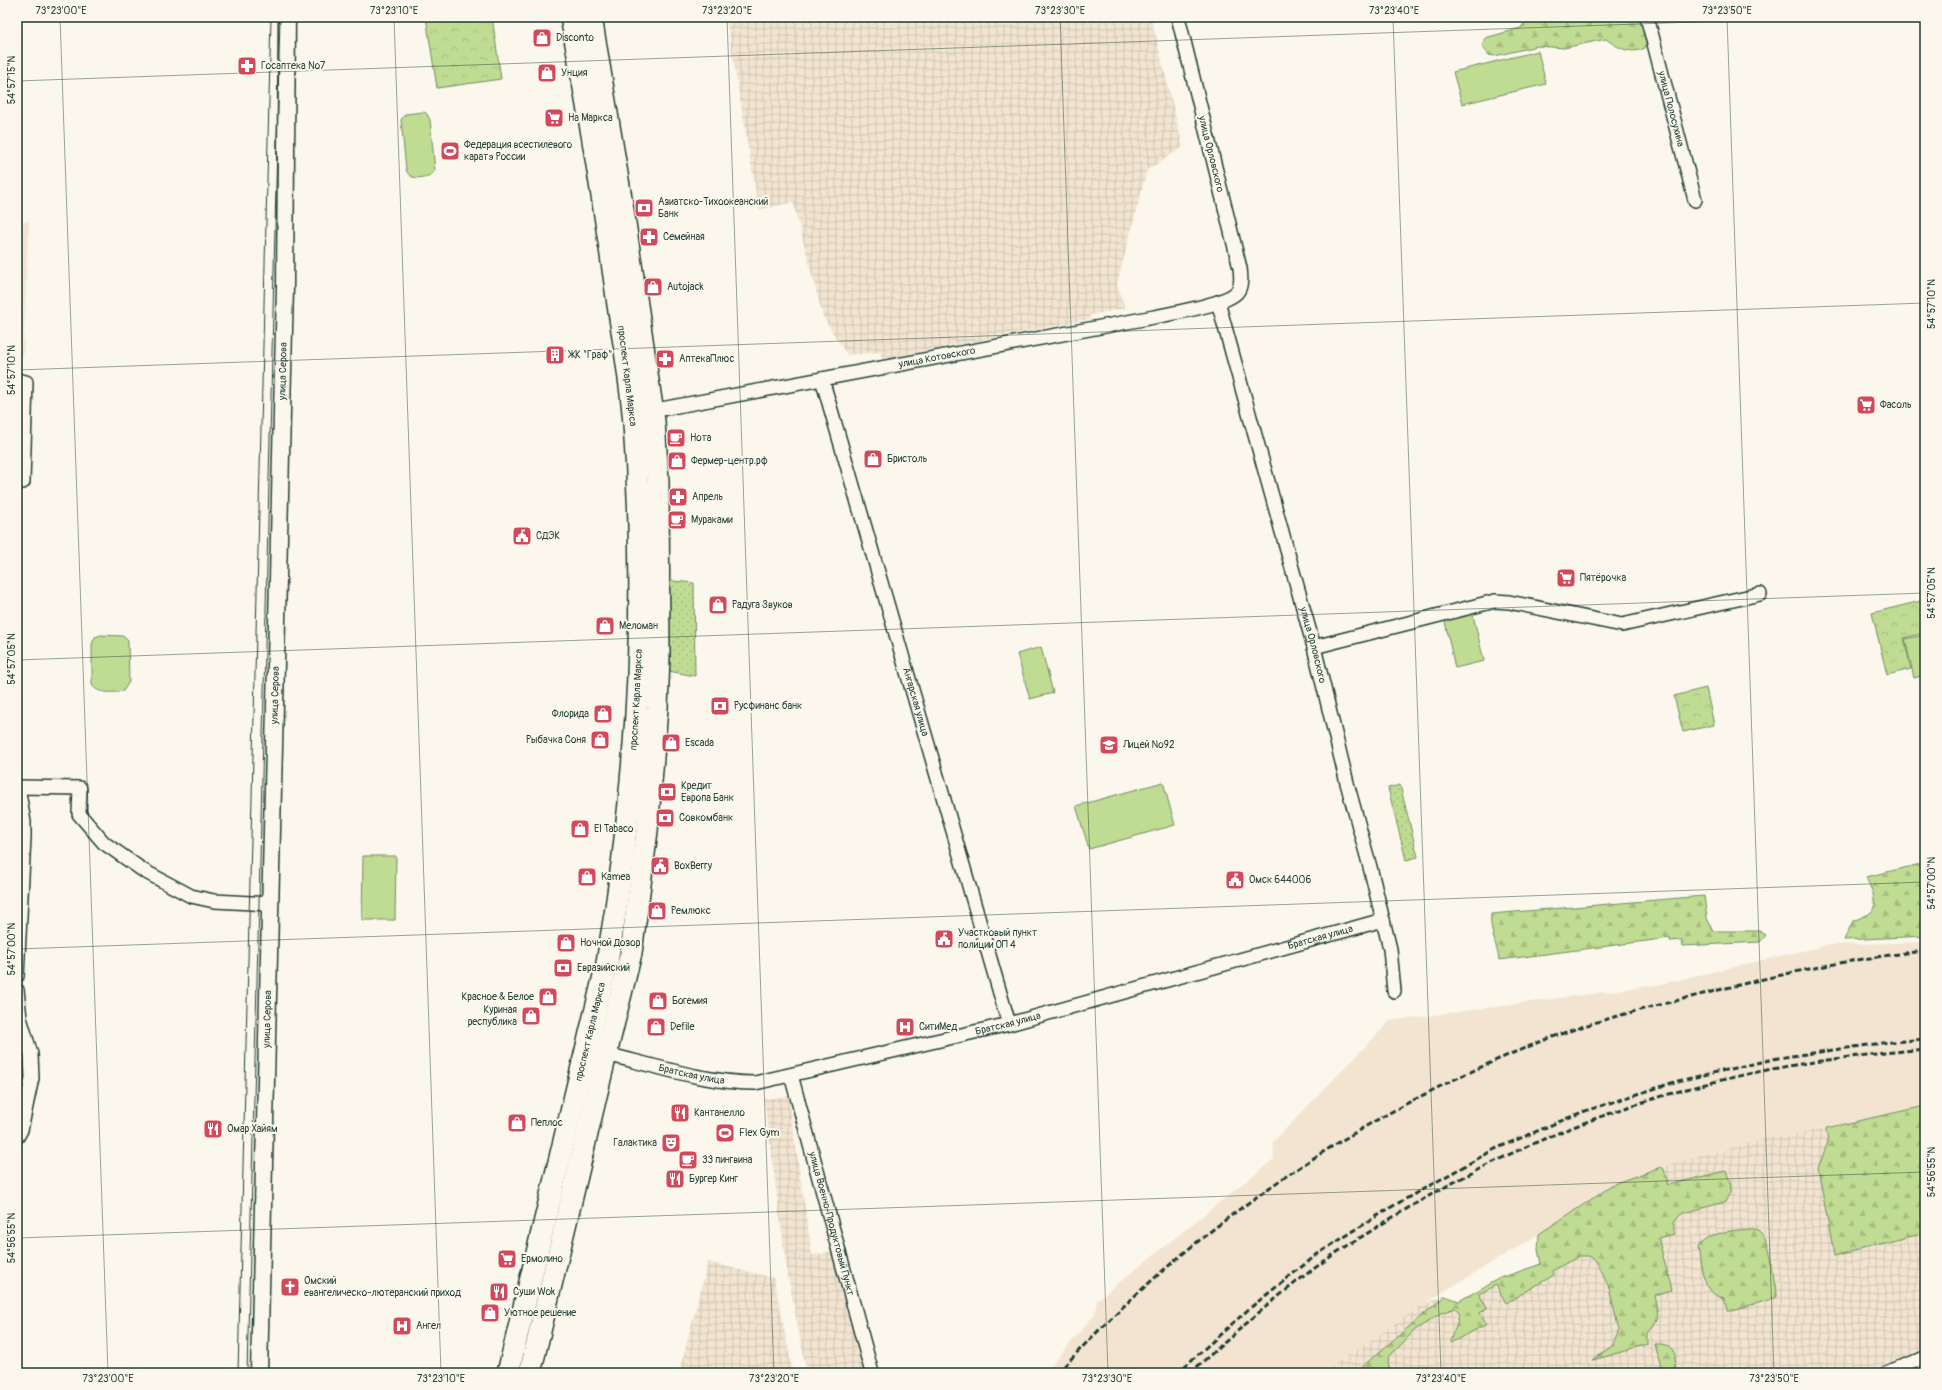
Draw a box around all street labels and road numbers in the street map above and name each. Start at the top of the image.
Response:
street label: улица Полосухина [1655,69,1687,148]
street label: улица Орловского [1195,114,1226,194]
street label: проспект Карла Маркса [615,325,639,427]
street label: улица Серова [276,342,290,401]
street label: улица Котовского [897,344,977,371]
street label: улица Орловского [1297,605,1329,685]
street label: проспект Карла Маркса [628,648,645,751]
street label: улица Серова [269,666,282,725]
street label: Ангарская улица [900,666,931,738]
street label: Братская улица [1286,923,1355,952]
street label: проспект Карла Маркса [573,981,608,1083]
street label: улица Серова [261,990,274,1049]
street label: Братская улица [974,1009,1042,1038]
street label: Братская улица [657,1062,726,1087]
street label: улица Военно-Продуктовый Пункт [806,1149,857,1297]

